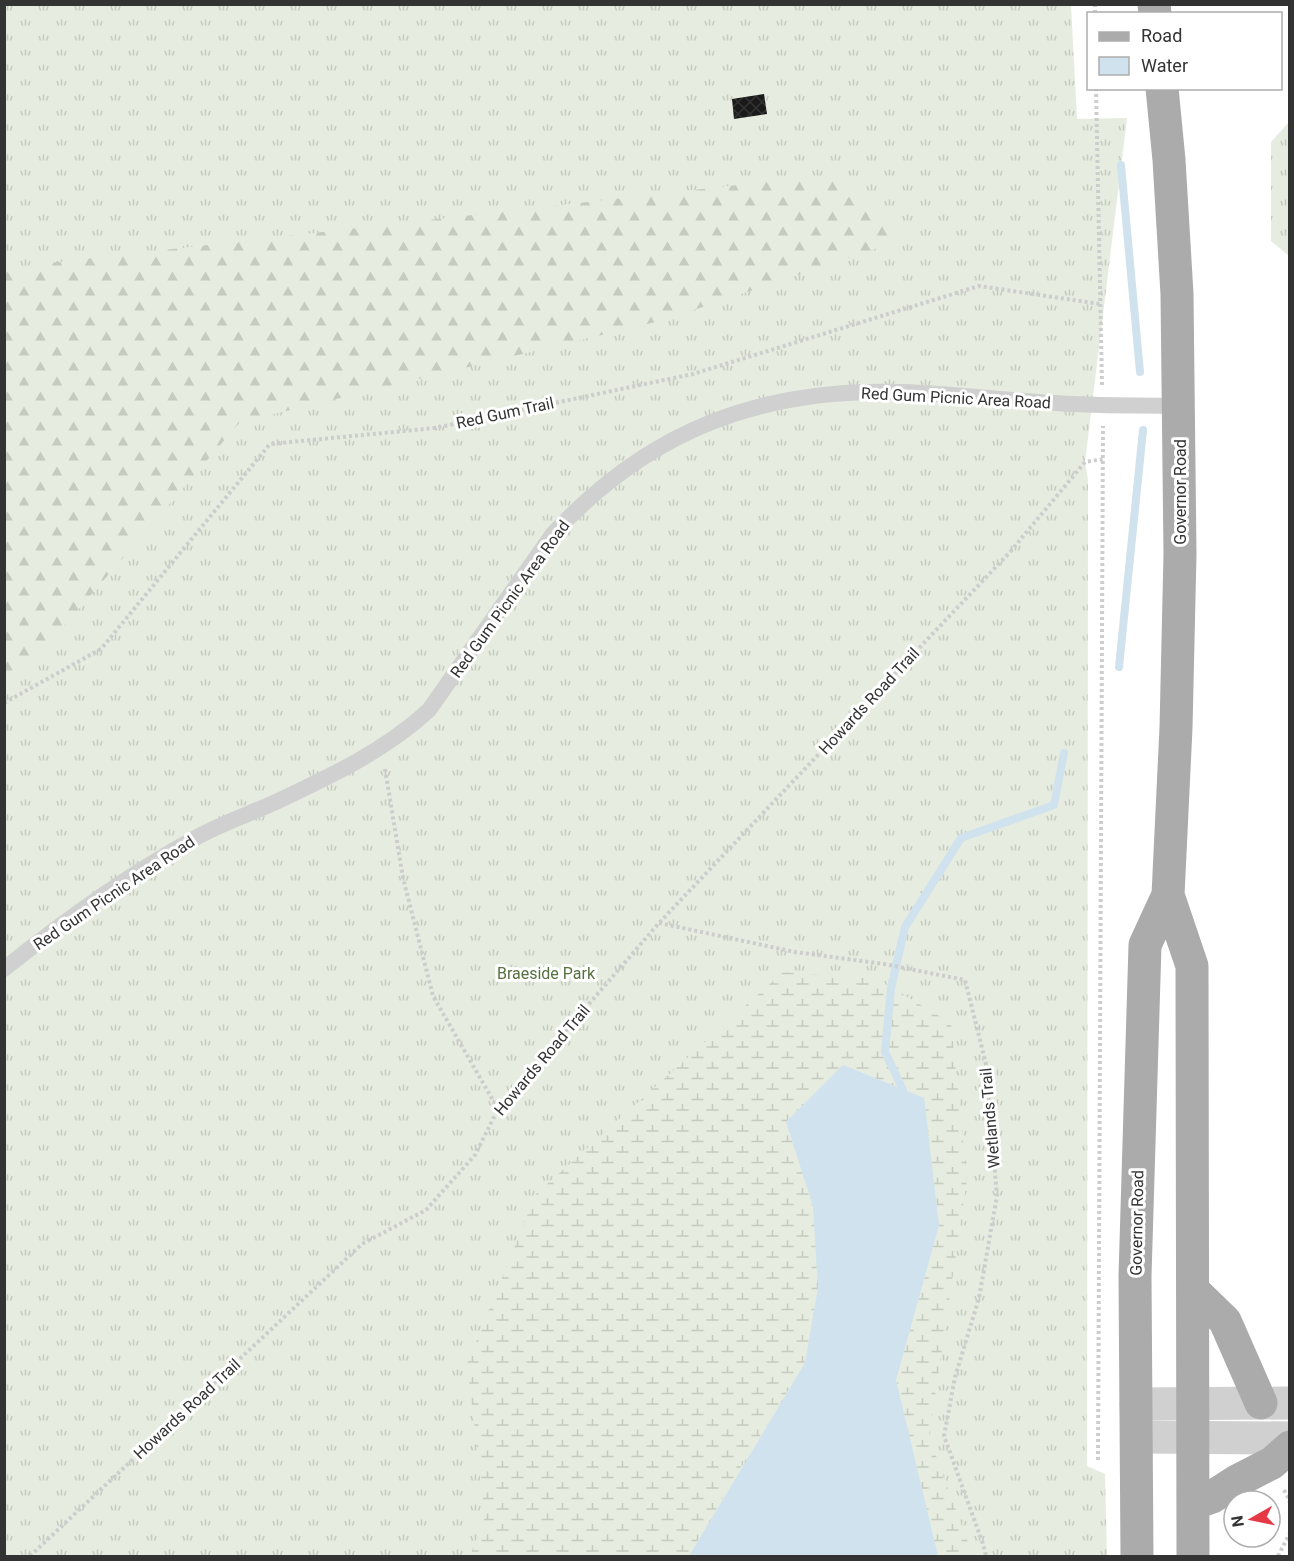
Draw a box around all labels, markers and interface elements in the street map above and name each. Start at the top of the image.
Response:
legend [1087,12,1282,90]
text: Road [1141,25,1182,46]
text: Water [1141,55,1188,76]
street label: Red Gum Picnic Area Road [861,384,1051,412]
street label: Red Gum Trail [454,393,556,433]
street label: Governor Road [1171,439,1190,545]
street label: Red Gum Picnic Area Road [446,517,574,681]
street label: Howards Road Trail [815,644,923,758]
street label: Red Gum Picnic Area Road [30,832,198,954]
park label: Braeside Park [497,964,596,983]
street label: Howards Road Trail [490,1001,594,1119]
street label: Wetlands Trail [976,1067,1004,1169]
street label: Governor Road [1127,1170,1147,1276]
street label: Howards Road Trail [130,1355,244,1463]
north arrow [1222,1489,1282,1549]
text: N [1227,1514,1248,1528]

